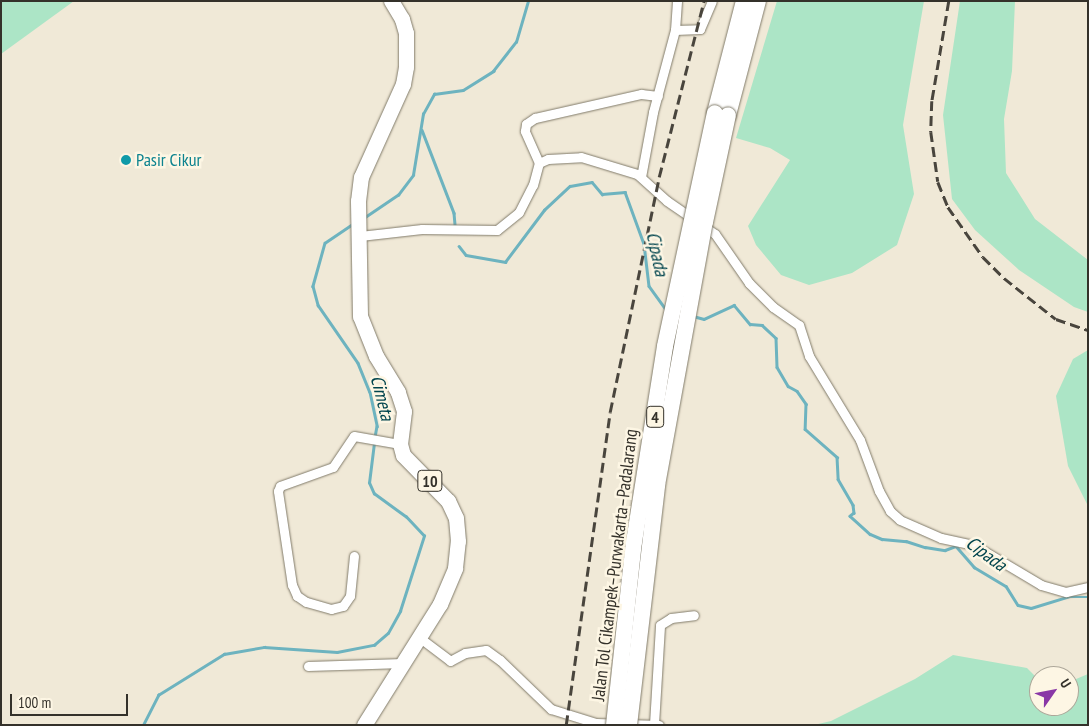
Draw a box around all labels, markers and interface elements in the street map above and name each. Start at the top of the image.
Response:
place label: Pasir Cikur [136,149,201,171]
marker: Pasir Cikur [120,154,132,166]
water label: Cipada [641,230,673,278]
water label: Cimeta [365,373,399,423]
road number: 4 [645,404,665,431]
street label: Jalan Tol Cikampek–Purwakarta–Padalarang [588,428,642,702]
road number: 10 [416,468,444,494]
water label: Cipada [961,532,1011,576]
north arrow [1029,666,1079,716]
text: U [1056,675,1075,691]
scale bar [12,684,130,716]
text: 100 m [18,693,51,712]

